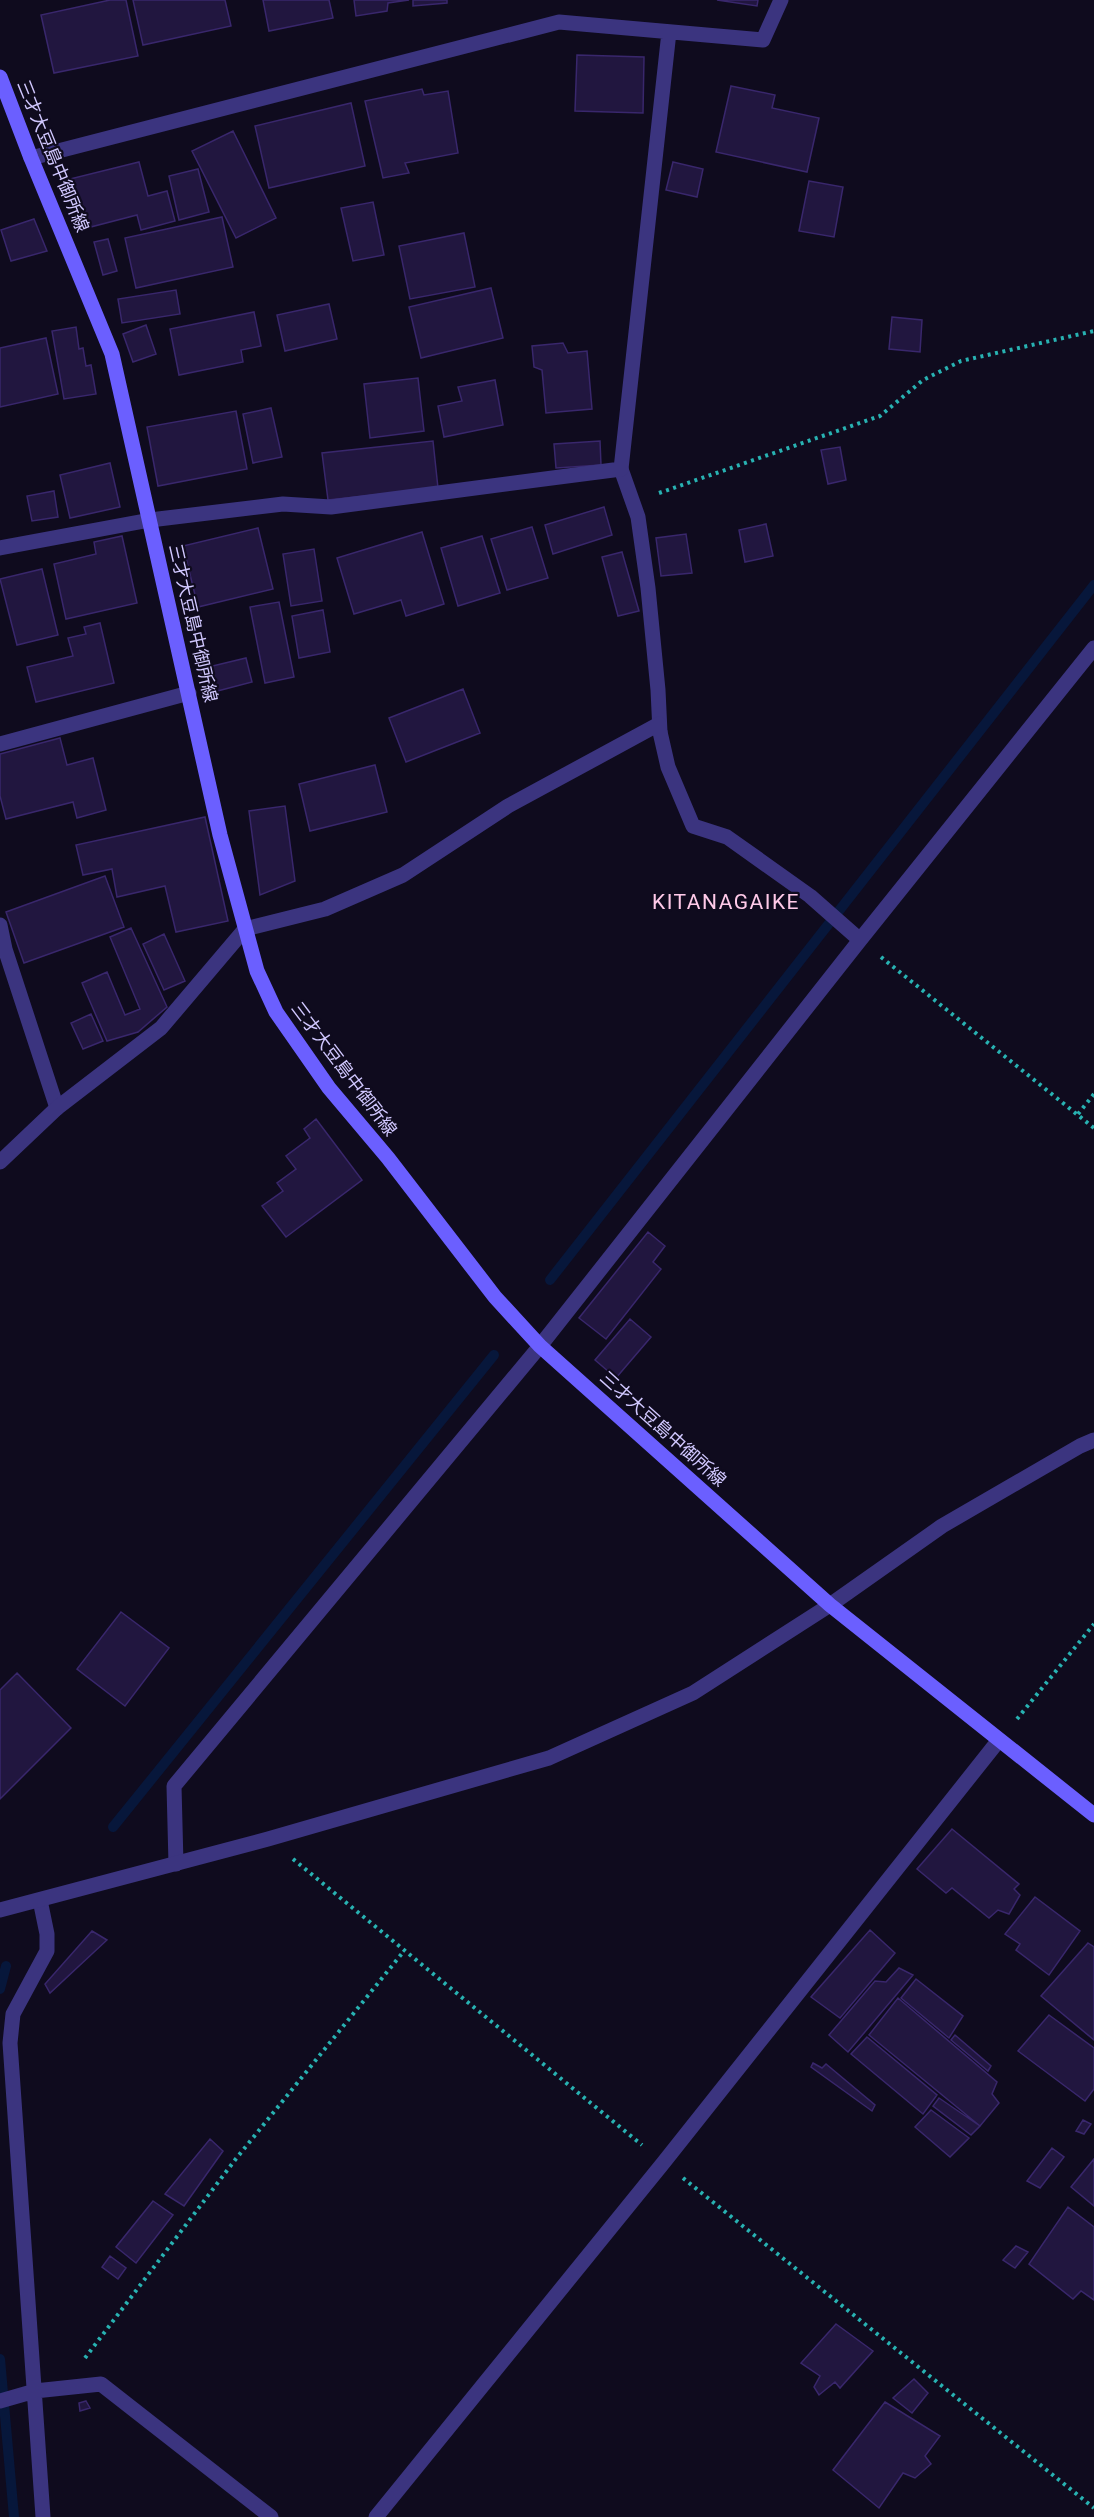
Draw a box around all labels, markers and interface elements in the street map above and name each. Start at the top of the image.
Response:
street label: 三才大豆島中御所線 [13,77,94,235]
street label: 三才大豆島中御所線 [165,542,222,704]
district label: KITANAGAIKE [652,890,800,914]
street label: 三才大豆島中御所線 [287,998,402,1140]
street label: 三才大豆島中御所線 [596,1367,731,1491]

